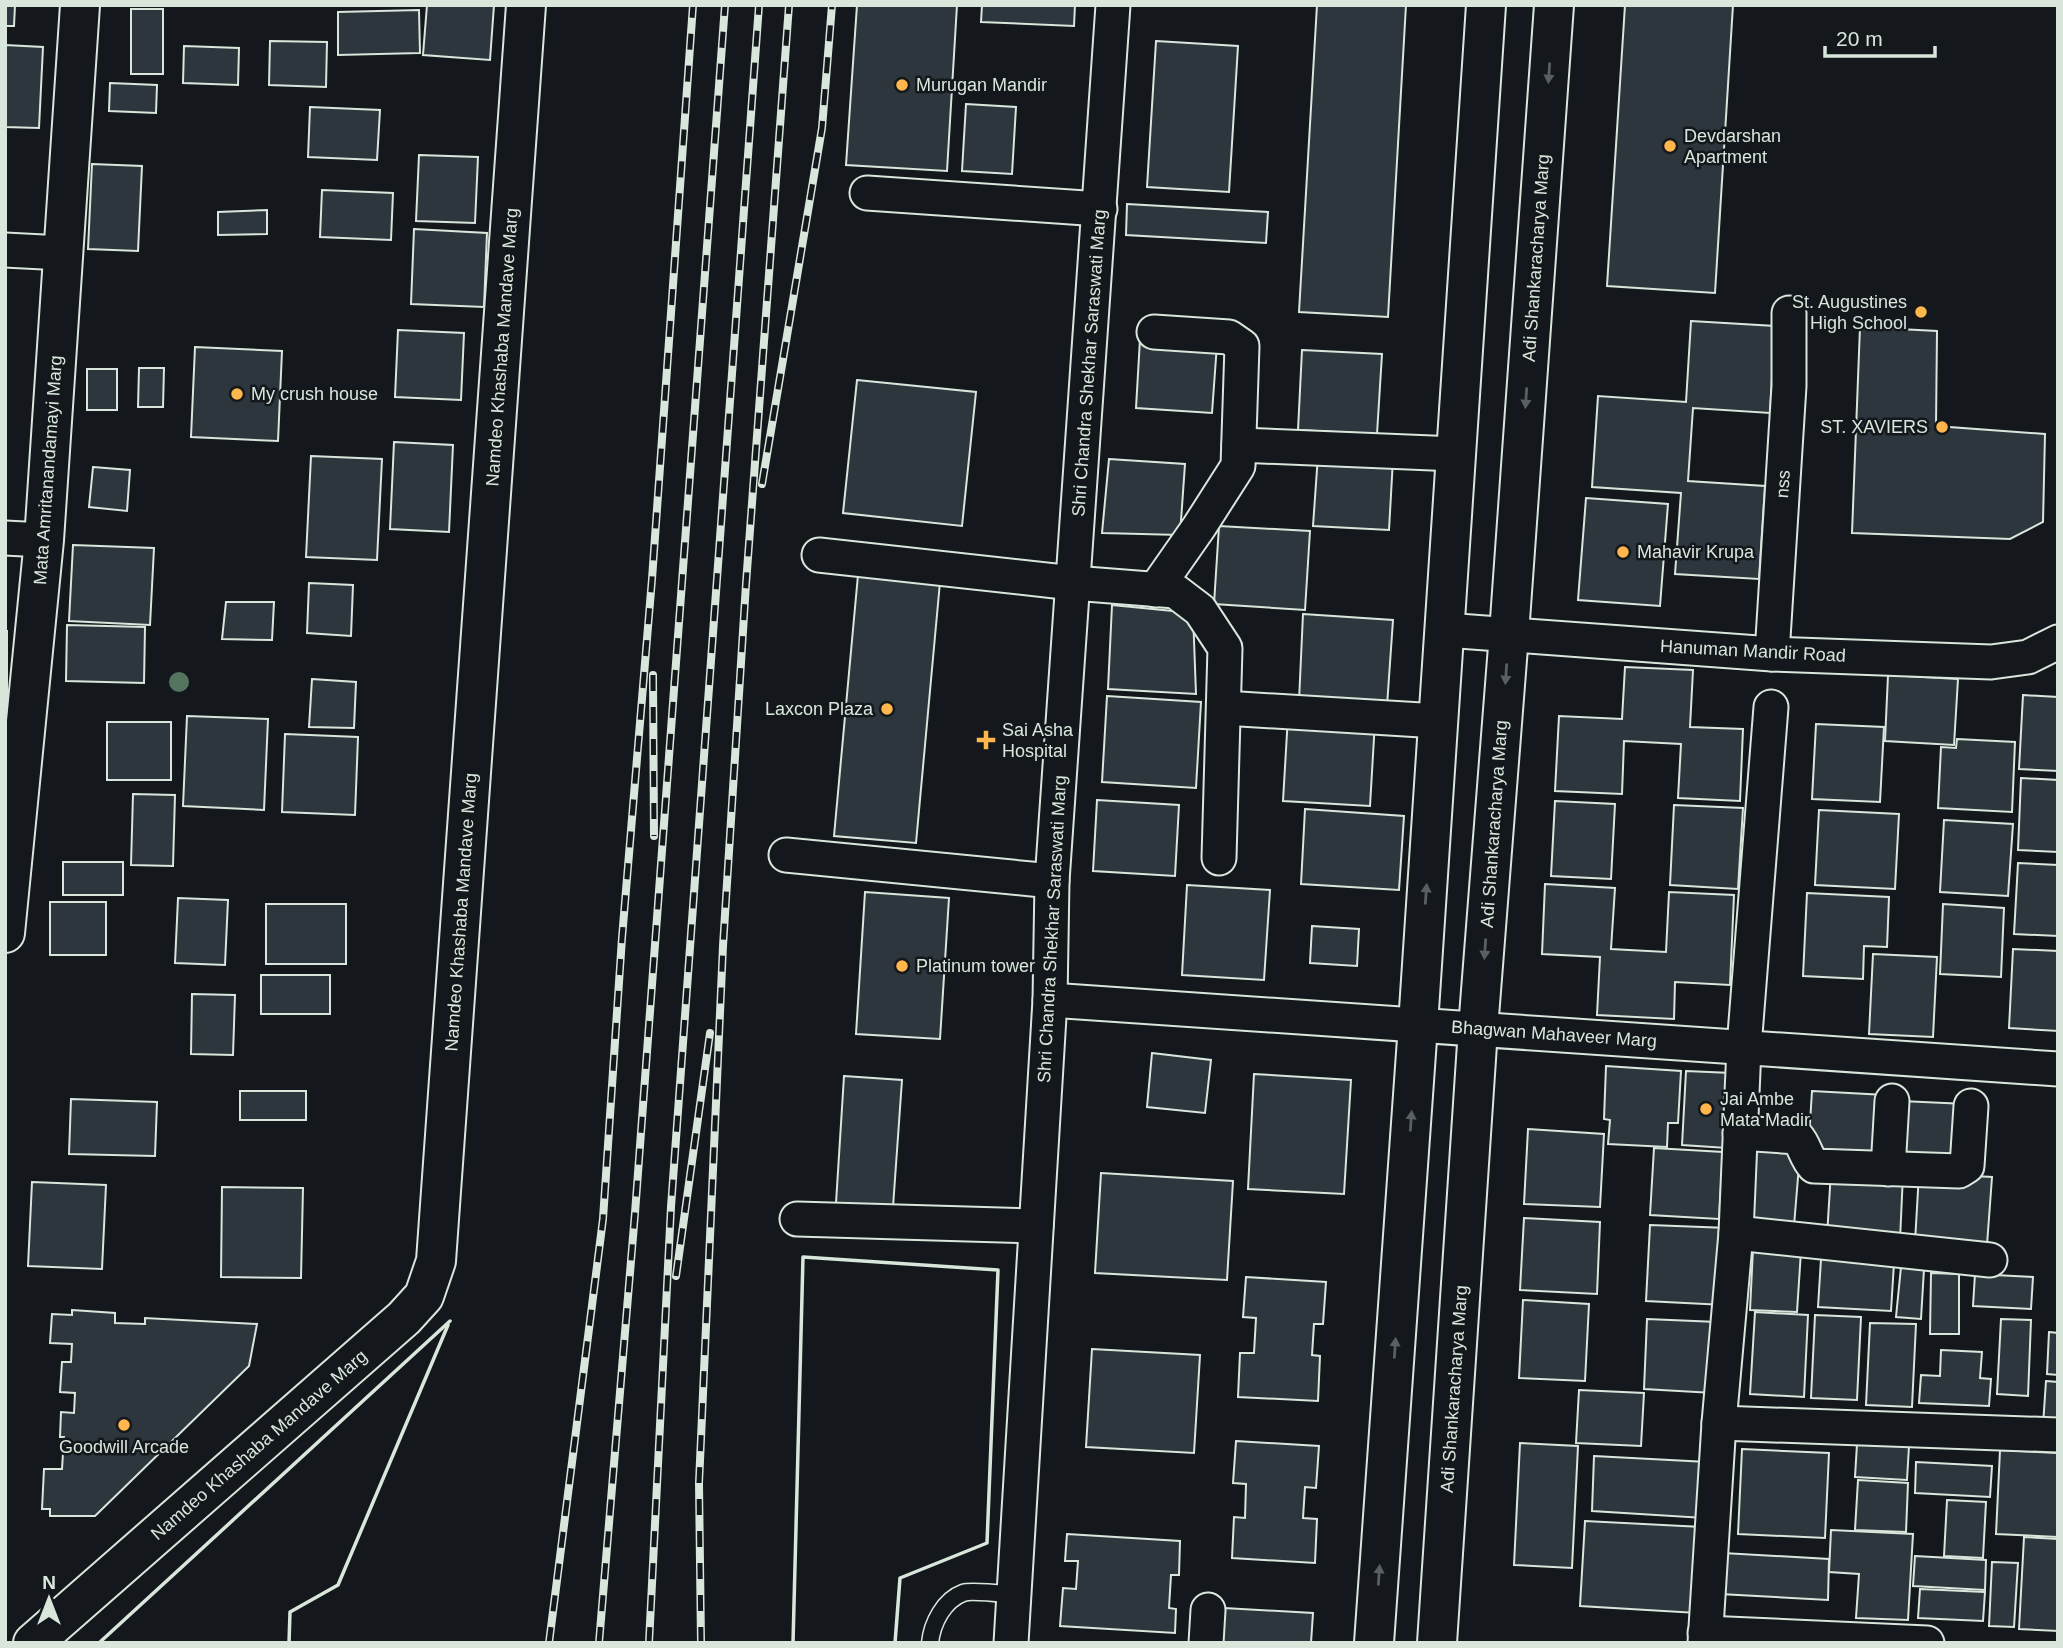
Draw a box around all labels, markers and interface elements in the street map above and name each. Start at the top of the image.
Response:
scale bar [1825,14,1935,58]
text: 20 m [1836,27,1883,50]
one-way arrow [1543,63,1554,85]
place label: Murugan Mandir [916,75,1047,95]
marker: Murugan Mandir [894,77,910,93]
place label: Devdarshan Apartment [1684,126,1781,167]
marker: Devdarshan Apartment [1662,138,1678,154]
street label: Adi Shankaracharya Marg [1519,154,1553,362]
street label: Namdeo Khashaba Mandave Marg [482,207,522,487]
street label: Shri Chandra Shekhar Saraswati Marg [1068,209,1110,517]
place label: St. Augustines High School [1792,292,1907,333]
marker: St. Augustines High School [1913,304,1929,320]
street label: Mata Amritanandamayi Marg [30,355,66,585]
place label: My crush house [251,384,378,404]
marker: My crush house [229,386,245,402]
one-way arrow [1520,387,1531,409]
place label: ST. XAVIERS [1820,417,1928,437]
marker: ST. XAVIERS [1934,419,1950,435]
street label: nss [1772,469,1794,499]
place label: Mahavir Krupa [1637,542,1755,562]
marker: Mahavir Krupa [1615,544,1631,560]
street label: Hanuman Mandir Road [1660,636,1846,666]
one-way arrow [1500,663,1511,685]
place label: Laxcon Plaza [765,699,874,719]
marker: Laxcon Plaza [879,701,895,717]
place label: Sai Asha Hospital [1002,720,1074,761]
street label: Adi Shankaracharya Marg [1477,720,1511,928]
marker: Sai Asha Hospital [976,730,996,750]
street label: Namdeo Khashaba Mandave Marg [441,772,481,1052]
street label: Shri Chandra Shekhar Saraswati Marg [1034,775,1070,1083]
one-way arrow [1421,883,1432,905]
one-way arrow [1479,939,1490,961]
place label: Platinum tower [916,956,1035,976]
marker: Platinum tower [894,958,910,974]
street label: Bhagwan Mahaveer Marg [1450,1017,1658,1051]
place label: Jai Ambe Mata Madir [1720,1089,1810,1130]
marker: Jai Ambe Mata Madir [1698,1101,1714,1117]
one-way arrow [1406,1110,1417,1132]
street label: Adi Shankaracharya Marg [1437,1285,1471,1493]
one-way arrow [1390,1337,1401,1359]
street label: Namdeo Khashaba Mandave Marg [147,1346,371,1544]
marker: Goodwill Arcade [116,1417,132,1433]
place label: Goodwill Arcade [59,1437,189,1457]
one-way arrow [1374,1563,1385,1585]
north arrow [14,1564,84,1634]
text: N [42,1572,56,1593]

